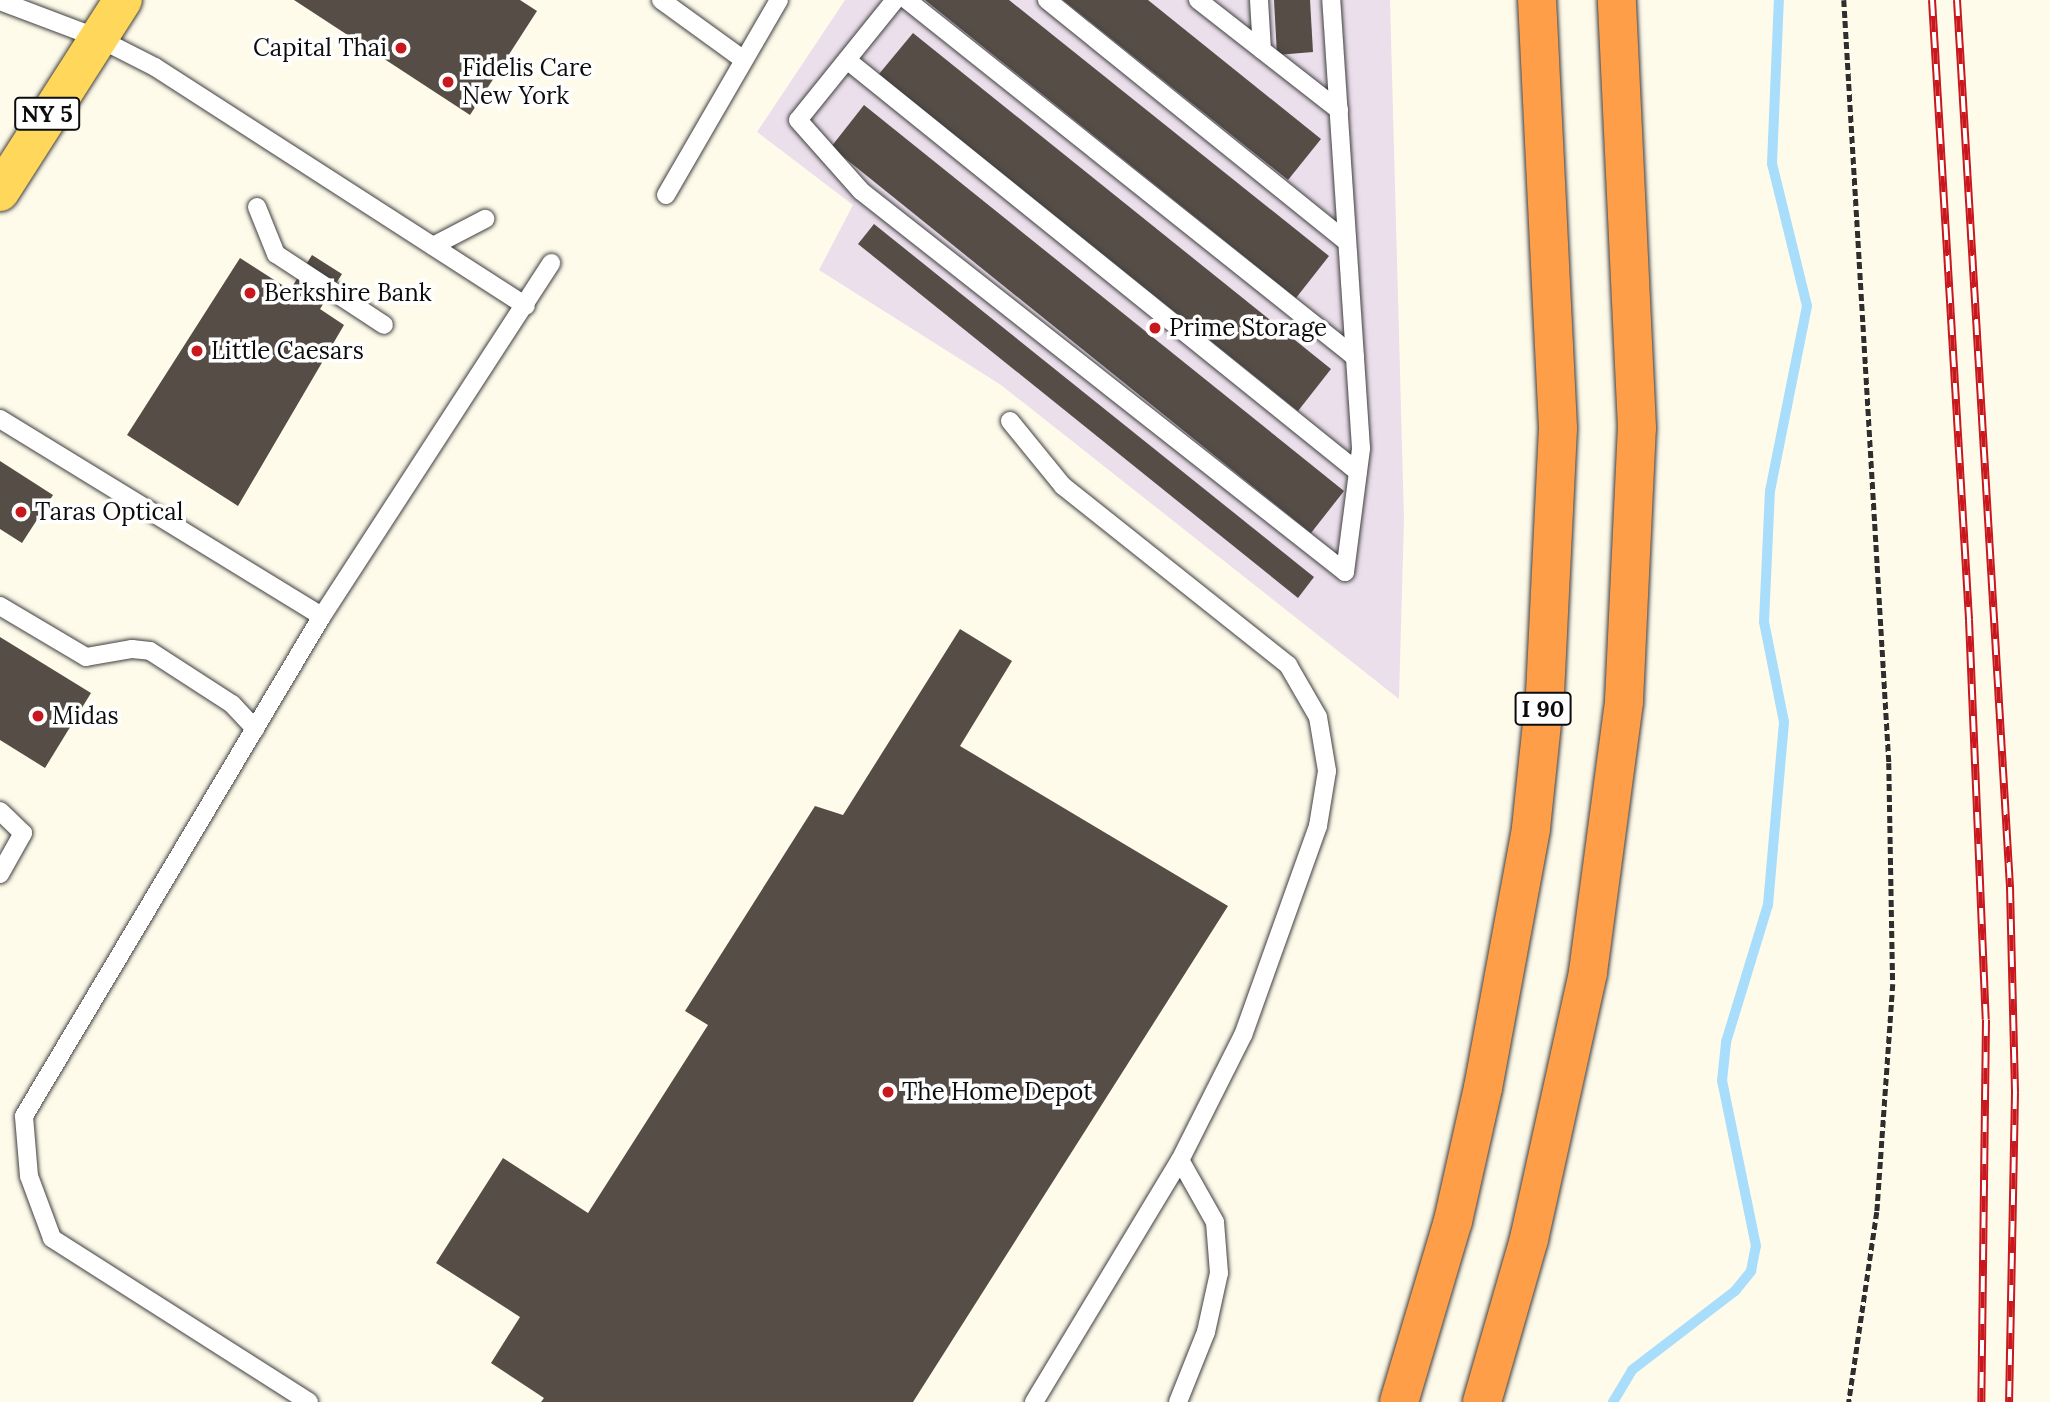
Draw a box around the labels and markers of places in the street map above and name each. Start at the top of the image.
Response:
place label: Capital Thai [253,34,387,62]
marker: Capital Thai [393,40,409,56]
place label: Fidelis Care New York [462,54,592,110]
marker: Fidelis Care New York [440,74,456,90]
place label: Berkshire Bank [264,279,432,307]
marker: Berkshire Bank [242,285,258,301]
place label: Prime Storage [1169,314,1327,342]
marker: Prime Storage [1147,320,1163,336]
place label: Little Caesars [211,337,364,365]
marker: Little Caesars [189,343,205,359]
place label: Taras Optical [35,498,183,526]
marker: Taras Optical [13,504,29,520]
place label: Midas [52,702,119,730]
marker: Midas [30,708,46,724]
place label: The Home Depot [902,1078,1093,1106]
marker: The Home Depot [880,1084,896,1100]

